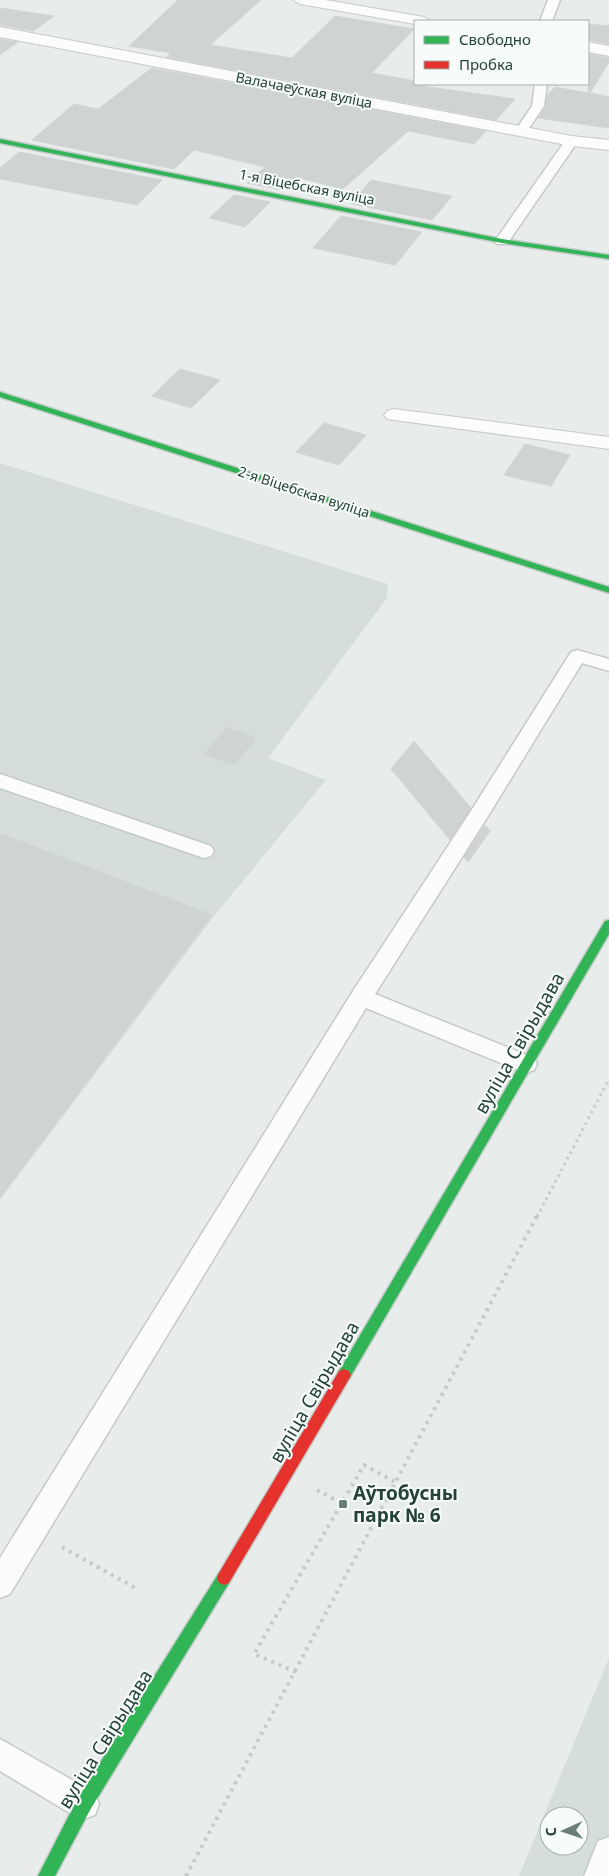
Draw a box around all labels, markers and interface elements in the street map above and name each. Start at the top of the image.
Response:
legend [414,20,589,85]
text: Свободно [459,29,531,49]
text: Пробка [459,54,513,74]
street label: Валачаеўская вуліца [234,67,374,112]
street label: 1-я Віцебская вуліца [238,164,376,209]
street label: 2-я Віцебская вуліца [236,461,372,522]
street label: вуліца Свірыдава [468,967,570,1119]
street label: вуліца Свірыдава [263,1316,365,1468]
place label: Аўтобусны парк № 6 [353,1480,458,1528]
marker: Аўтобусны парк № 6 [337,1498,349,1510]
street label: вуліца Свірыдава [52,1664,158,1814]
north arrow [539,1806,589,1856]
text: С [541,1827,560,1837]

